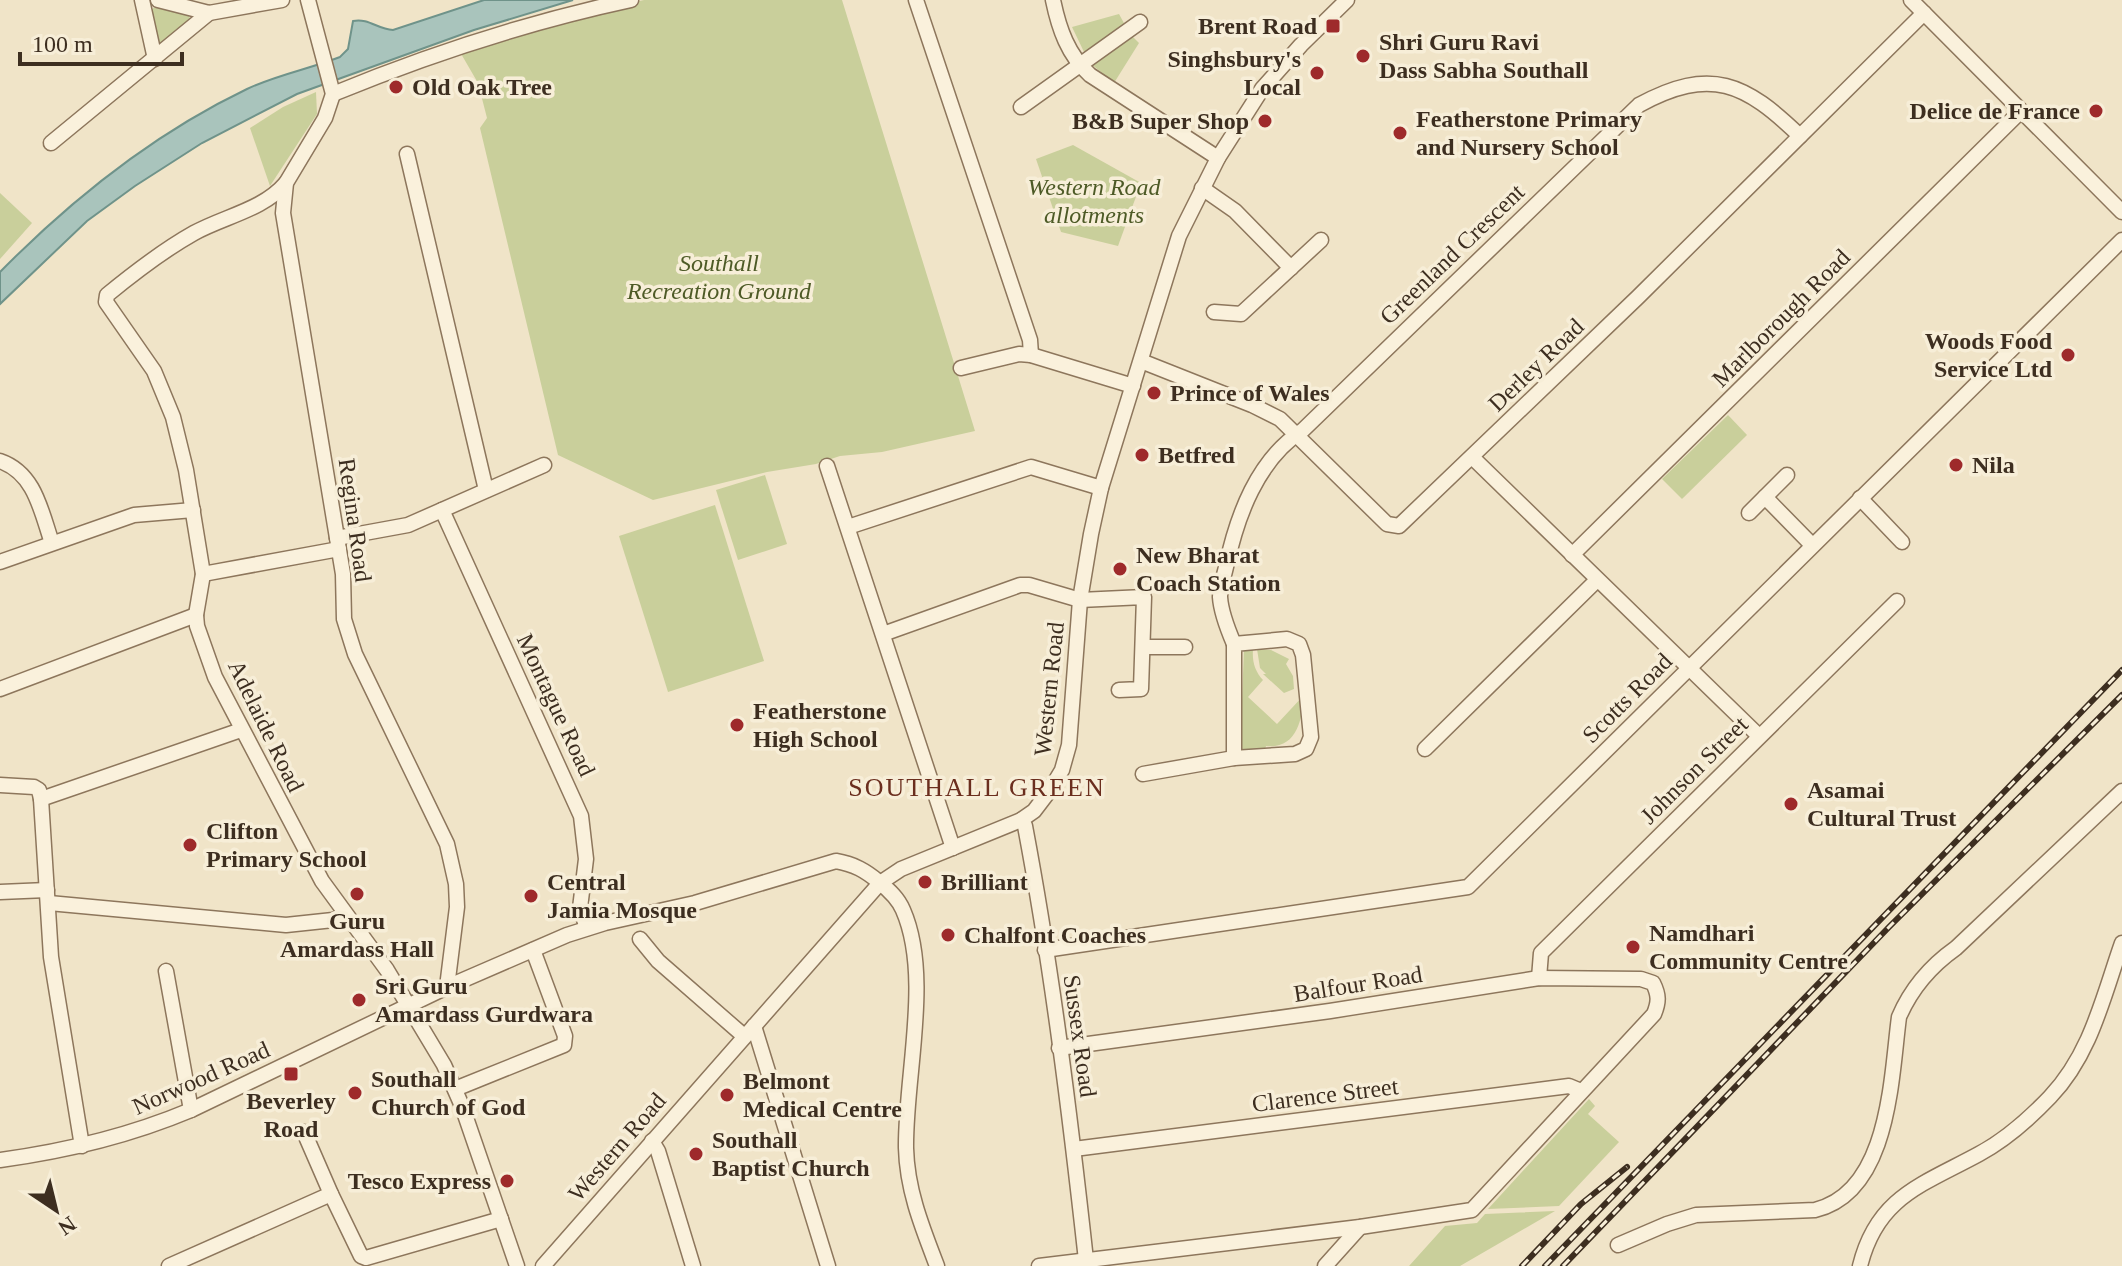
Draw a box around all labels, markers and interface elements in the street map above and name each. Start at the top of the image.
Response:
place label: Brent Road [1198,13,1318,39]
scale bar [20,16,182,66]
marker: Brent Road [1324,17,1342,35]
place label: Shri Guru Ravi Dass Sabha Southall [1379,29,1589,83]
text: 100 m [32,31,93,57]
place label: Singhsbury's Local [1168,46,1301,100]
marker: Shri Guru Ravi Dass Sabha Southall [1354,47,1372,65]
marker: Singhsbury's Local [1308,64,1326,82]
place label: Old Oak Tree [412,74,552,100]
marker: Old Oak Tree [387,78,405,96]
place label: Delice de France [1909,98,2080,124]
marker: Delice de France [2087,102,2105,120]
place label: Featherstone Primary and Nursery School [1416,106,1642,160]
place label: B&B Super Shop [1072,108,1249,134]
marker: B&B Super Shop [1256,112,1274,130]
marker: Featherstone Primary and Nursery School [1391,124,1409,142]
park label: Western Road allotments [1027,174,1162,228]
street label: Greenland Crescent [1375,178,1530,329]
street label: Marlborough Road [1707,244,1855,392]
park label: Southall Recreation Ground [626,250,812,304]
street label: Derley Road [1483,313,1589,417]
place label: Woods Food Service Ltd [1925,328,2053,382]
marker: Woods Food Service Ltd [2059,346,2077,364]
place label: Prince of Wales [1170,380,1330,406]
marker: Prince of Wales [1145,384,1163,402]
place label: Betfred [1158,442,1236,468]
marker: Betfred [1133,446,1151,464]
place label: Nila [1972,452,2015,478]
street label: Regina Road [333,456,377,584]
marker: Nila [1947,456,1965,474]
place label: New Bharat Coach Station [1136,542,1281,596]
marker: New Bharat Coach Station [1111,560,1129,578]
street label: Western Road [1029,621,1069,757]
street label: Montague Road [512,630,600,780]
street label: Scotts Road [1577,648,1677,748]
street label: Adelaide Road [223,656,309,796]
place label: Featherstone High School [753,698,887,752]
street label: Johnson Street [1635,711,1753,829]
marker: Featherstone High School [728,716,746,734]
district label: SOUTHALL GREEN [848,773,1106,802]
place label: Asamai Cultural Trust [1807,777,1956,831]
marker: Asamai Cultural Trust [1782,795,1800,813]
place label: Clifton Primary School [206,818,367,872]
marker: Clifton Primary School [181,836,199,854]
place label: Central Jamia Mosque [547,869,697,923]
place label: Brilliant [941,869,1028,895]
marker: Brilliant [916,873,934,891]
marker: Guru Amardass Hall [348,885,366,903]
marker: Central Jamia Mosque [522,887,540,905]
place label: Guru Amardass Hall [280,908,434,962]
place label: Namdhari Community Centre [1649,920,1848,974]
place label: Chalfont Coaches [964,922,1146,948]
marker: Chalfont Coaches [939,926,957,944]
marker: Namdhari Community Centre [1624,938,1642,956]
street label: Balfour Road [1292,961,1424,1007]
place label: Sri Guru Amardass Gurdwara [375,973,593,1027]
street label: Sussex Road [1059,973,1101,1099]
marker: Sri Guru Amardass Gurdwara [350,991,368,1009]
street label: Norwood Road [128,1036,274,1120]
marker: Beverley Road [282,1065,300,1083]
place label: Southall Church of God [371,1066,526,1120]
place label: Belmont Medical Centre [743,1068,902,1122]
street label: Clarence Street [1250,1073,1400,1117]
marker: Southall Church of God [346,1084,364,1102]
marker: Belmont Medical Centre [718,1086,736,1104]
place label: Beverley Road [246,1088,336,1142]
street label: Western Road [563,1088,671,1206]
place label: Southall Baptist Church [712,1127,870,1181]
marker: Southall Baptist Church [687,1145,705,1163]
place label: Tesco Express [348,1168,491,1194]
north arrow [16,1170,96,1250]
marker: Tesco Express [498,1172,516,1190]
text: N [53,1211,81,1241]

